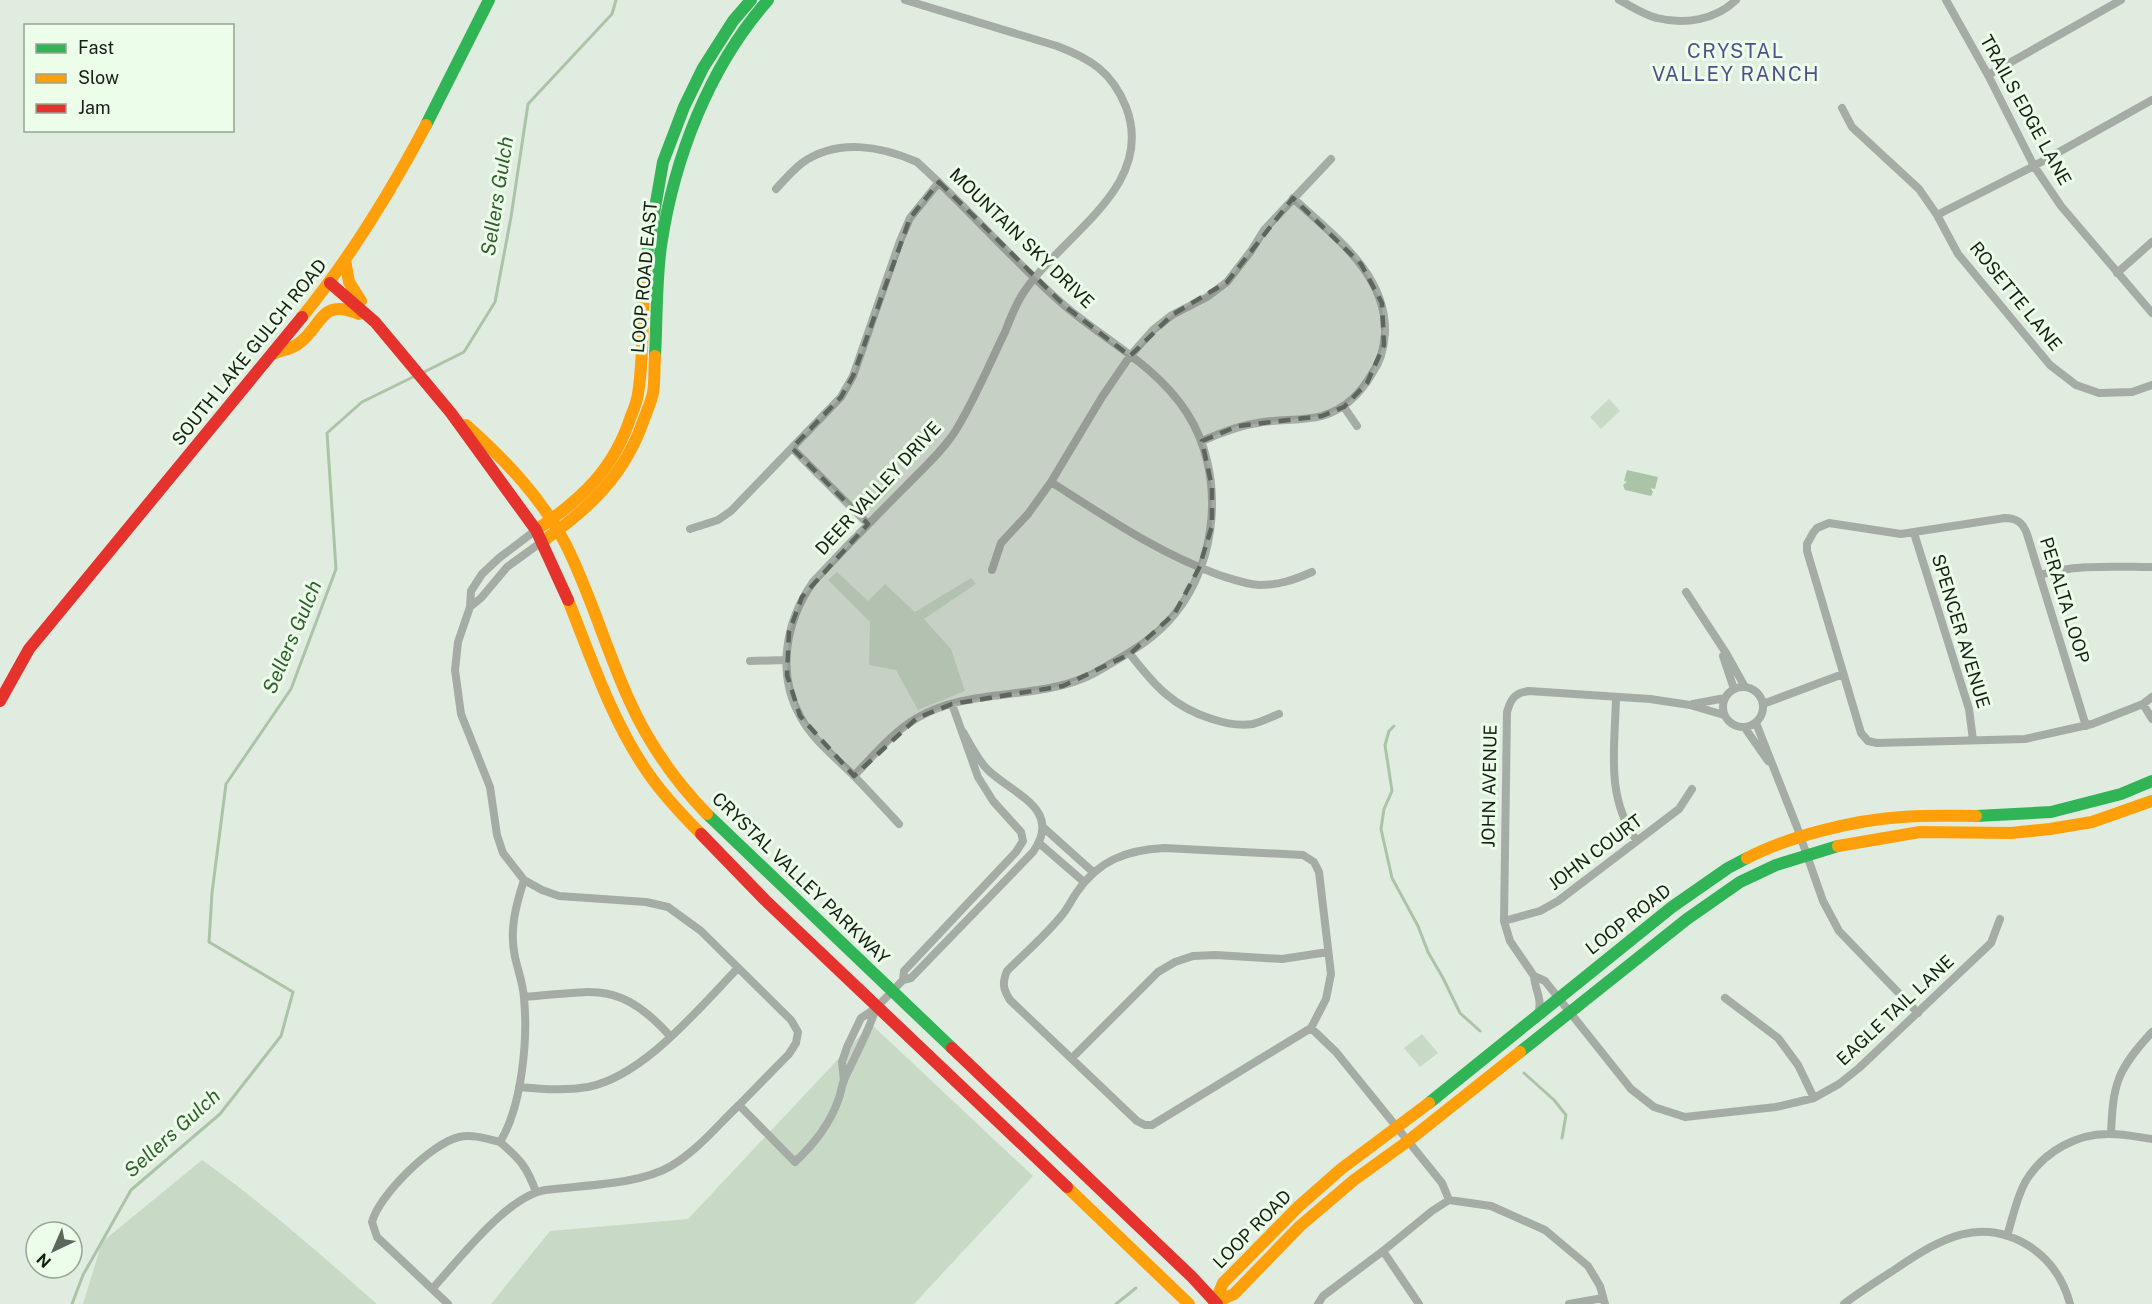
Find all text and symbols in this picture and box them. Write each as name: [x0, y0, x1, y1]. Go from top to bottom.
legend: [24, 24, 234, 132]
street label: TRAILS EDGE LANE: [1976, 31, 2076, 189]
text: Fast: [78, 37, 114, 58]
district label: CRYSTAL VALLEY RANCH: [1652, 39, 1820, 86]
text: Slow: [78, 67, 119, 88]
text: Jam: [78, 97, 111, 118]
water label: Sellers Gulch: [476, 135, 518, 257]
street label: MOUNTAIN SKY DRIVE: [945, 164, 1099, 312]
street label: LOOP ROAD EAST: [627, 200, 661, 354]
street label: ROSETTE LANE: [1966, 237, 2066, 355]
street label: SOUTH LAKE GULCH ROAD: [167, 255, 331, 449]
street label: DEER VALLEY DRIVE: [811, 417, 945, 559]
street label: PERALTA LOOP: [2036, 534, 2094, 666]
street label: SPENCER AVENUE: [1928, 551, 1994, 711]
water label: Sellers Gulch: [257, 577, 327, 697]
street label: JOHN AVENUE: [1477, 724, 1501, 848]
street label: CRYSTAL VALLEY PARKWAY: [708, 788, 894, 968]
street label: JOHN COURT: [1544, 810, 1647, 894]
street label: LOOP ROAD: [1581, 879, 1675, 959]
street label: EAGLE TAIL LANE: [1832, 950, 1958, 1070]
water label: Sellers Gulch: [119, 1084, 225, 1182]
street label: LOOP ROAD: [1208, 1185, 1296, 1273]
north arrow: [24, 1220, 84, 1280]
text: N: [33, 1249, 55, 1272]

